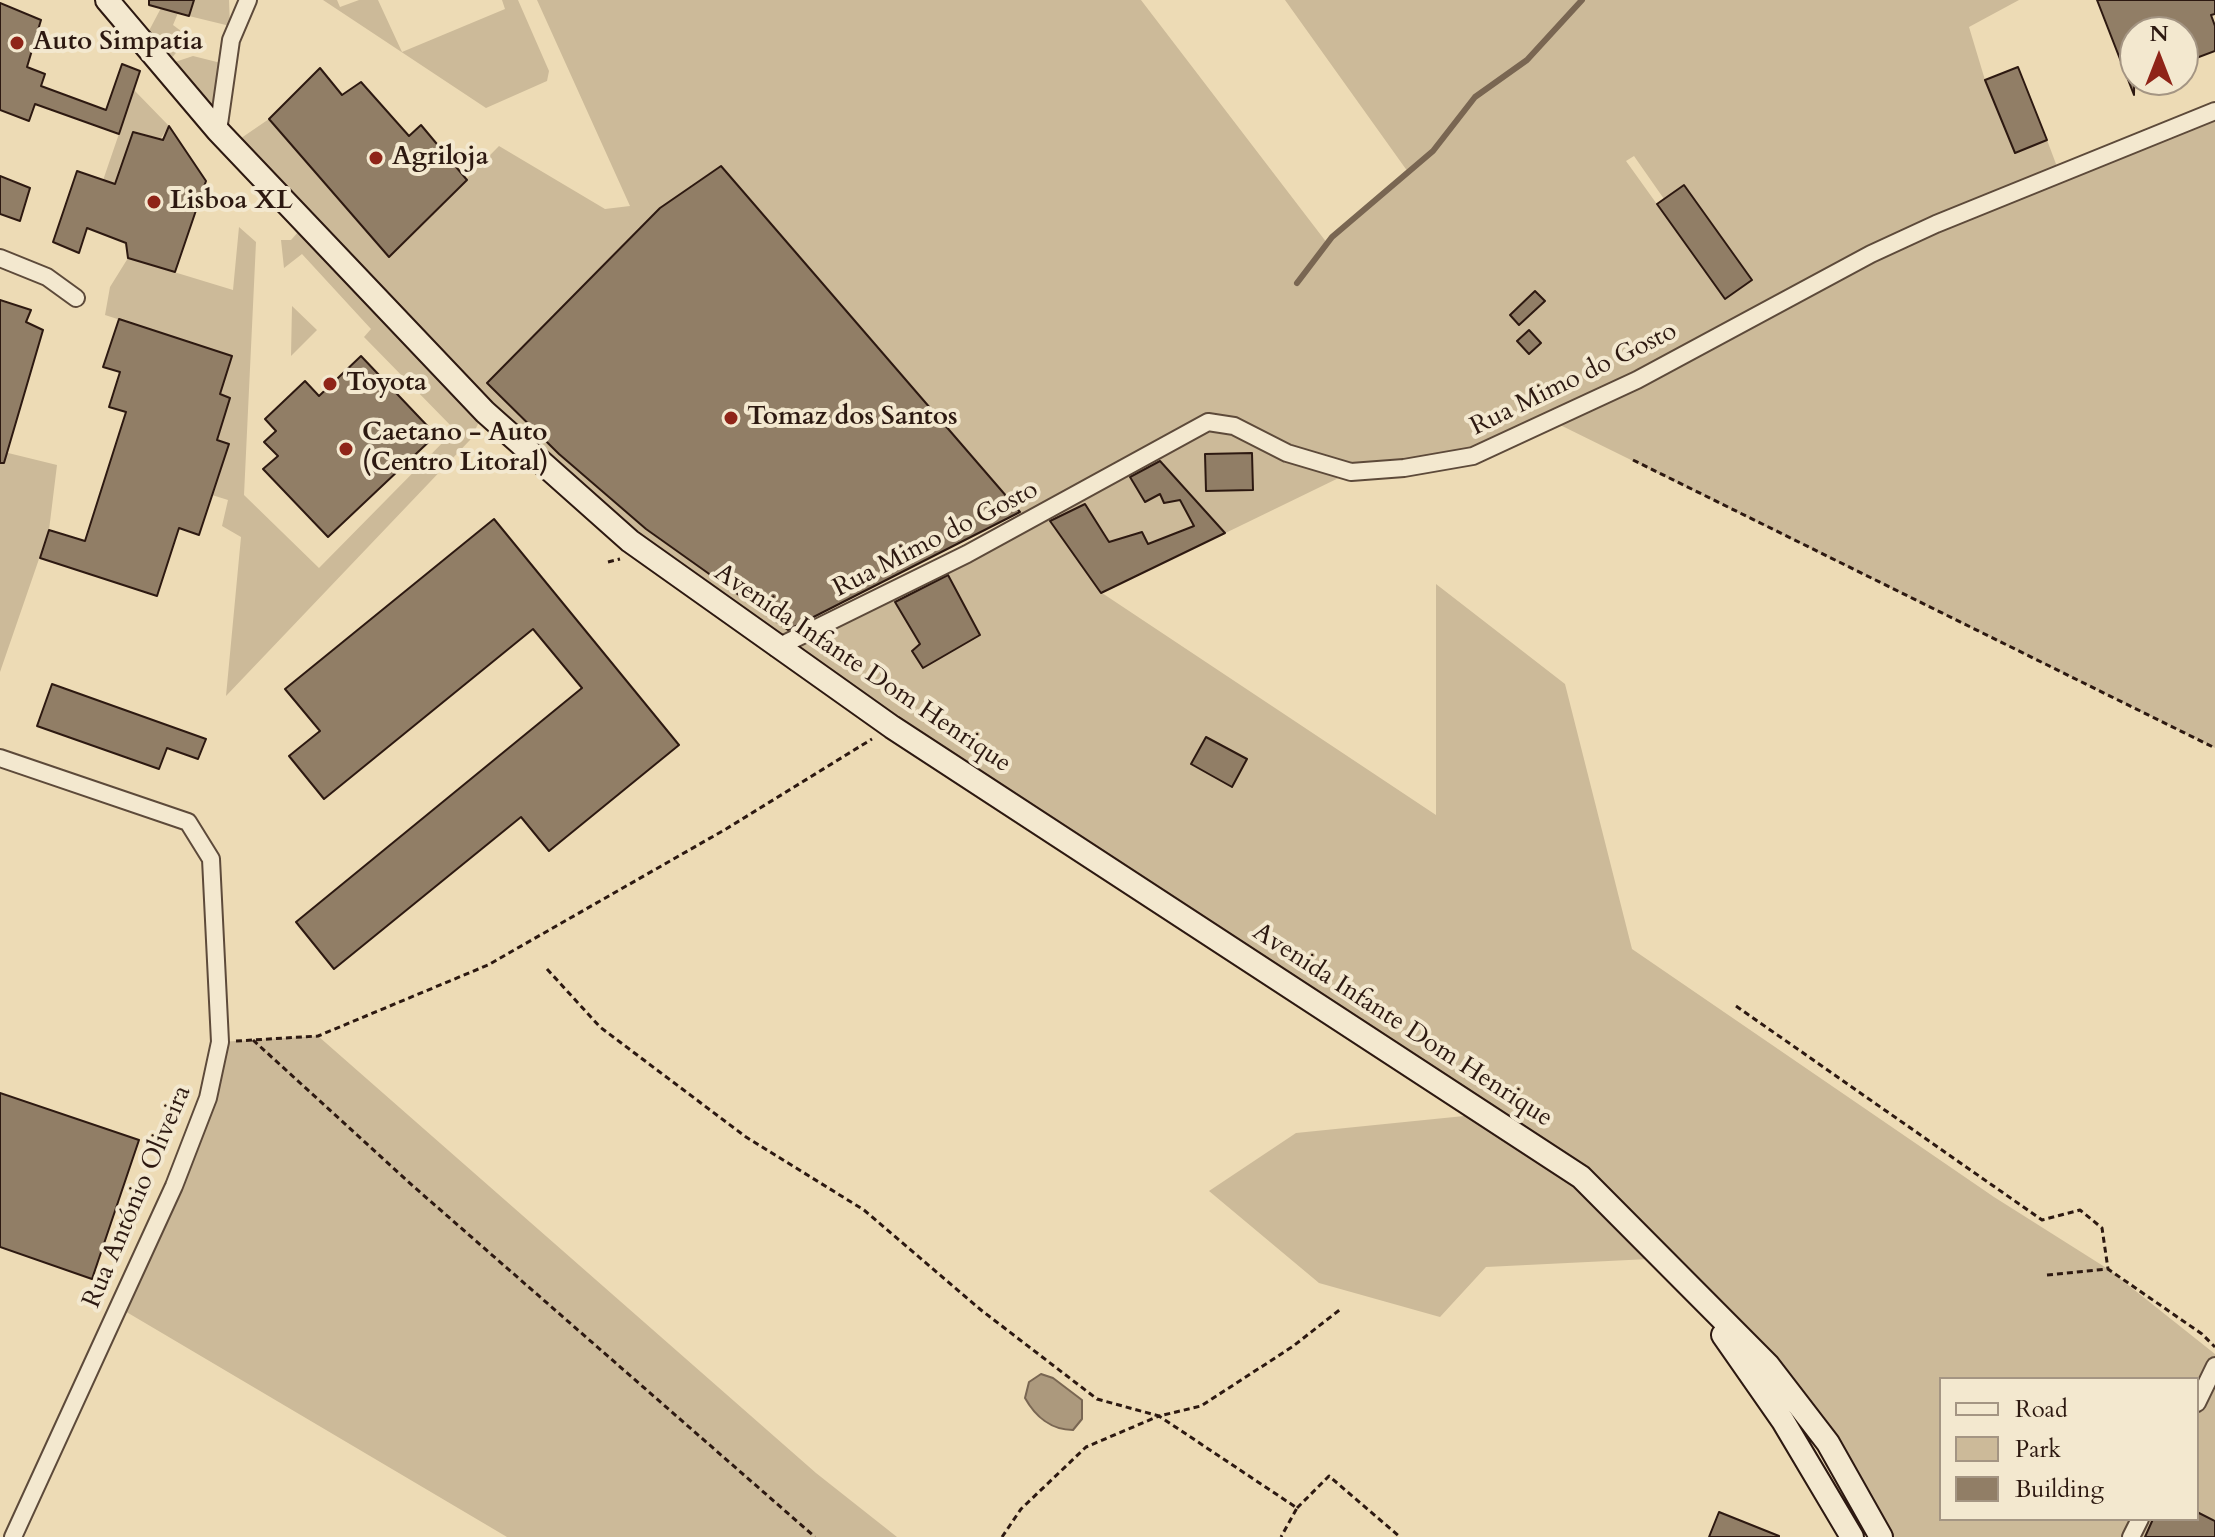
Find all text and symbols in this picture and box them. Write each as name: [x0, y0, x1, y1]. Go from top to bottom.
north arrow: [2119, 16, 2199, 96]
text: N: [2149, 19, 2169, 49]
place label: Auto Simpatia: [33, 27, 203, 59]
marker: Auto Simpatia: [8, 34, 26, 52]
place label: Agriloja: [392, 142, 489, 174]
marker: Agriloja: [367, 149, 385, 167]
place label: Lisboa XL: [170, 186, 293, 218]
marker: Lisboa XL: [145, 193, 163, 211]
street label: Rua Mimo do Gosto: [1466, 316, 1682, 444]
place label: Toyota: [346, 368, 427, 400]
marker: Toyota: [321, 375, 339, 393]
place label: Tomaz dos Santos: [747, 402, 958, 434]
marker: Tomaz dos Santos: [722, 409, 740, 427]
place label: Caetano - Auto (Centro Litoral): [362, 418, 548, 480]
marker: Caetano - Auto (Centro Litoral): [337, 440, 355, 458]
street label: Rua Mimo do Gosto: [828, 475, 1044, 605]
street label: Avenida Infante Dom Henrique: [708, 558, 1016, 780]
street label: Avenida Infante Dom Henrique: [1246, 917, 1558, 1135]
street label: Rua António Oliveira: [77, 1081, 199, 1313]
legend: [1939, 1377, 2199, 1521]
text: Road: [2015, 1393, 2068, 1426]
text: Park: [2015, 1433, 2061, 1466]
text: Building: [2015, 1473, 2104, 1506]

